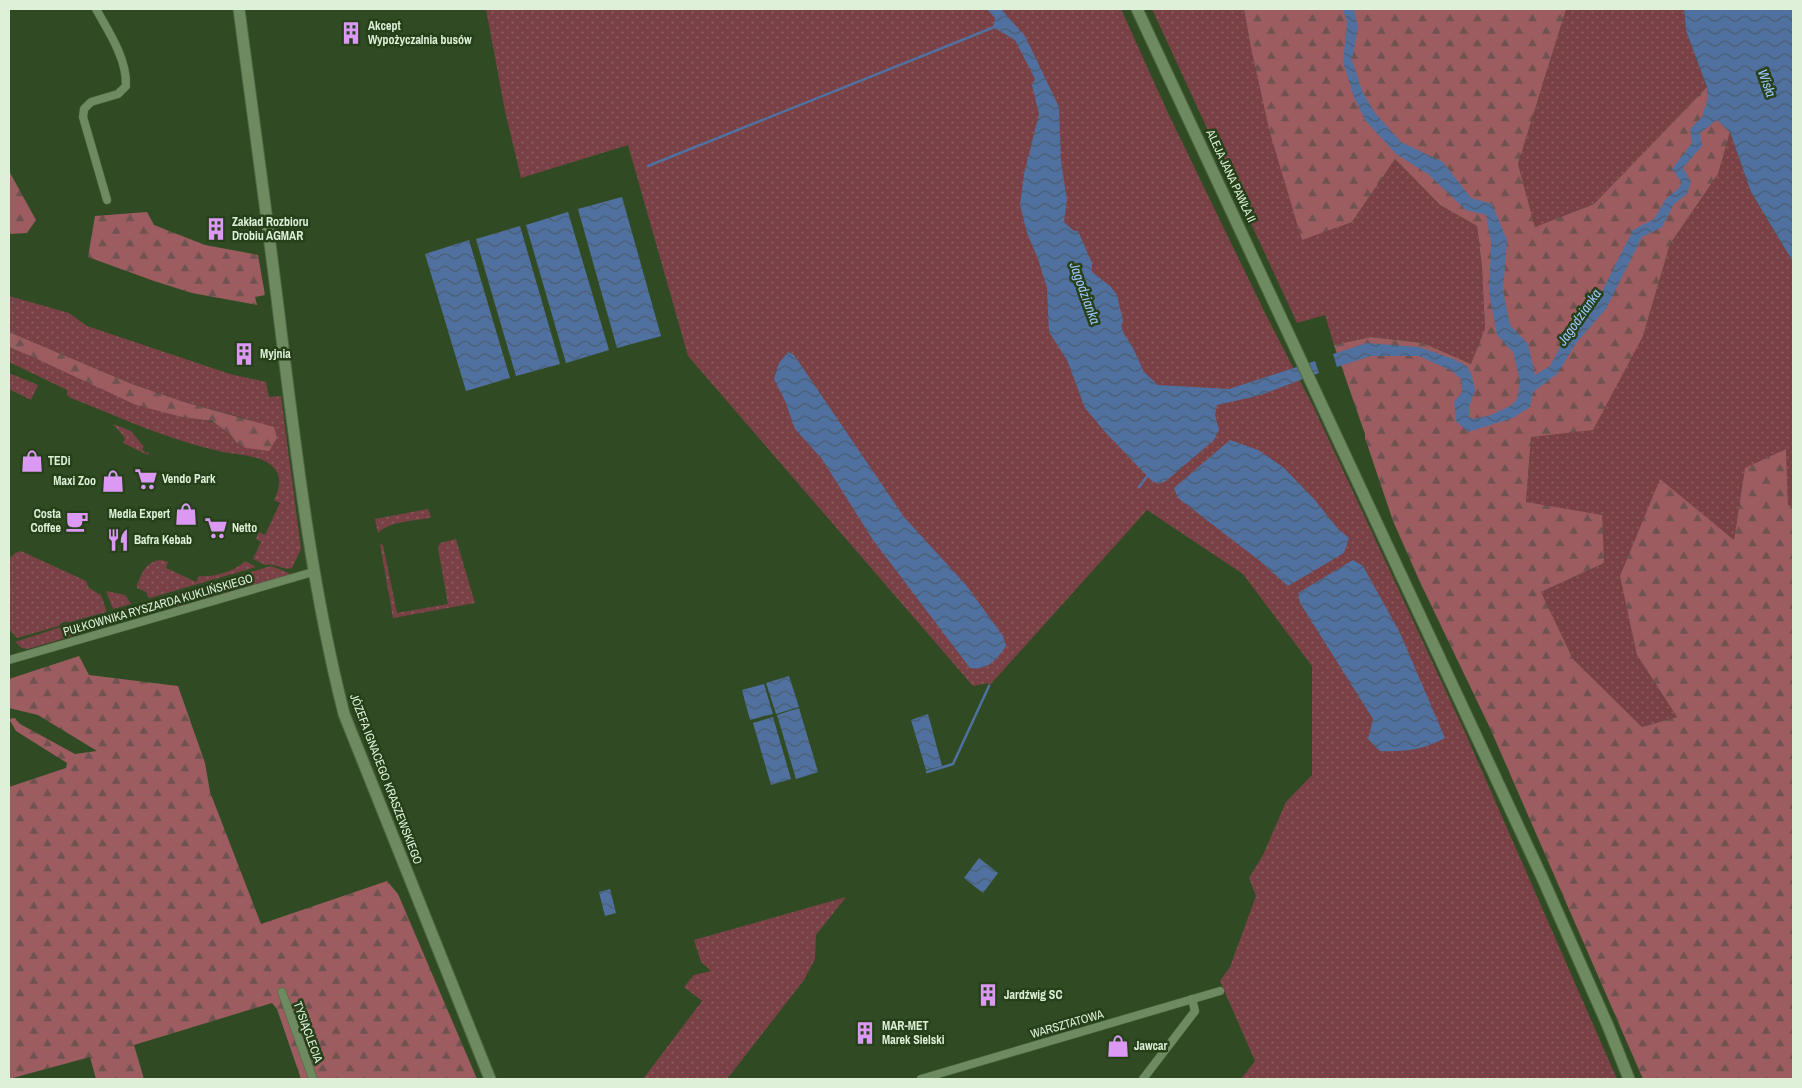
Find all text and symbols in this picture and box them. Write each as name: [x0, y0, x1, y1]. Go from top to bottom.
place label: Akcept Wypożyczalnia busów: [368, 18, 472, 48]
building icon: Akcept Wypożyczalnia busów: [338, 20, 364, 46]
water label: Wisła: [1754, 67, 1780, 99]
street label: ALEJA JANA PAWŁA II: [1202, 126, 1260, 225]
place label: Zakład Rozbioru Drobiu AGMAR: [232, 214, 309, 244]
building icon: Zakład Rozbioru Drobiu AGMAR: [203, 216, 229, 242]
water label: Jagodzianka: [1065, 258, 1105, 327]
water label: Jagodzianka: [1552, 285, 1605, 350]
building icon: Myjnia: [231, 341, 257, 367]
place label: Myjnia: [260, 346, 291, 362]
shop icon: TEDi: [19, 448, 45, 474]
place label: TEDi: [48, 453, 71, 469]
supermarket icon: Vendo Park: [133, 466, 159, 492]
shop icon: Maxi Zoo: [100, 468, 126, 494]
place label: Vendo Park: [162, 471, 216, 487]
place label: Maxi Zoo: [53, 473, 96, 489]
shop icon: Media Expert: [173, 501, 199, 527]
place label: Costa Coffee: [30, 506, 62, 536]
place label: Media Expert: [109, 506, 171, 522]
cafe icon: Costa Coffee: [64, 508, 90, 534]
supermarket icon: Netto: [203, 515, 229, 541]
place label: Netto: [232, 520, 257, 536]
restaurant icon: Bafra Kebab: [105, 527, 131, 553]
place label: Bafra Kebab: [134, 532, 192, 548]
street label: PUŁKOWNIKA RYSZARDA KUKLIŃSKIEGO: [61, 570, 255, 640]
street label: JÓZEFA IGNACEGO KRASZEWSKIEGO: [346, 691, 426, 867]
building icon: Jardźwig SC: [975, 982, 1001, 1008]
place label: Jardźwig SC: [1004, 987, 1063, 1003]
street label: TYSIĄCLECIA: [290, 999, 327, 1065]
street label: WARSZTATOWA: [1029, 1006, 1106, 1042]
place label: MAR-MET Marek Sielski: [882, 1018, 945, 1048]
building icon: MAR-MET Marek Sielski: [852, 1020, 878, 1046]
shop icon: Jawcar: [1105, 1033, 1131, 1059]
place label: Jawcar: [1134, 1038, 1168, 1054]

